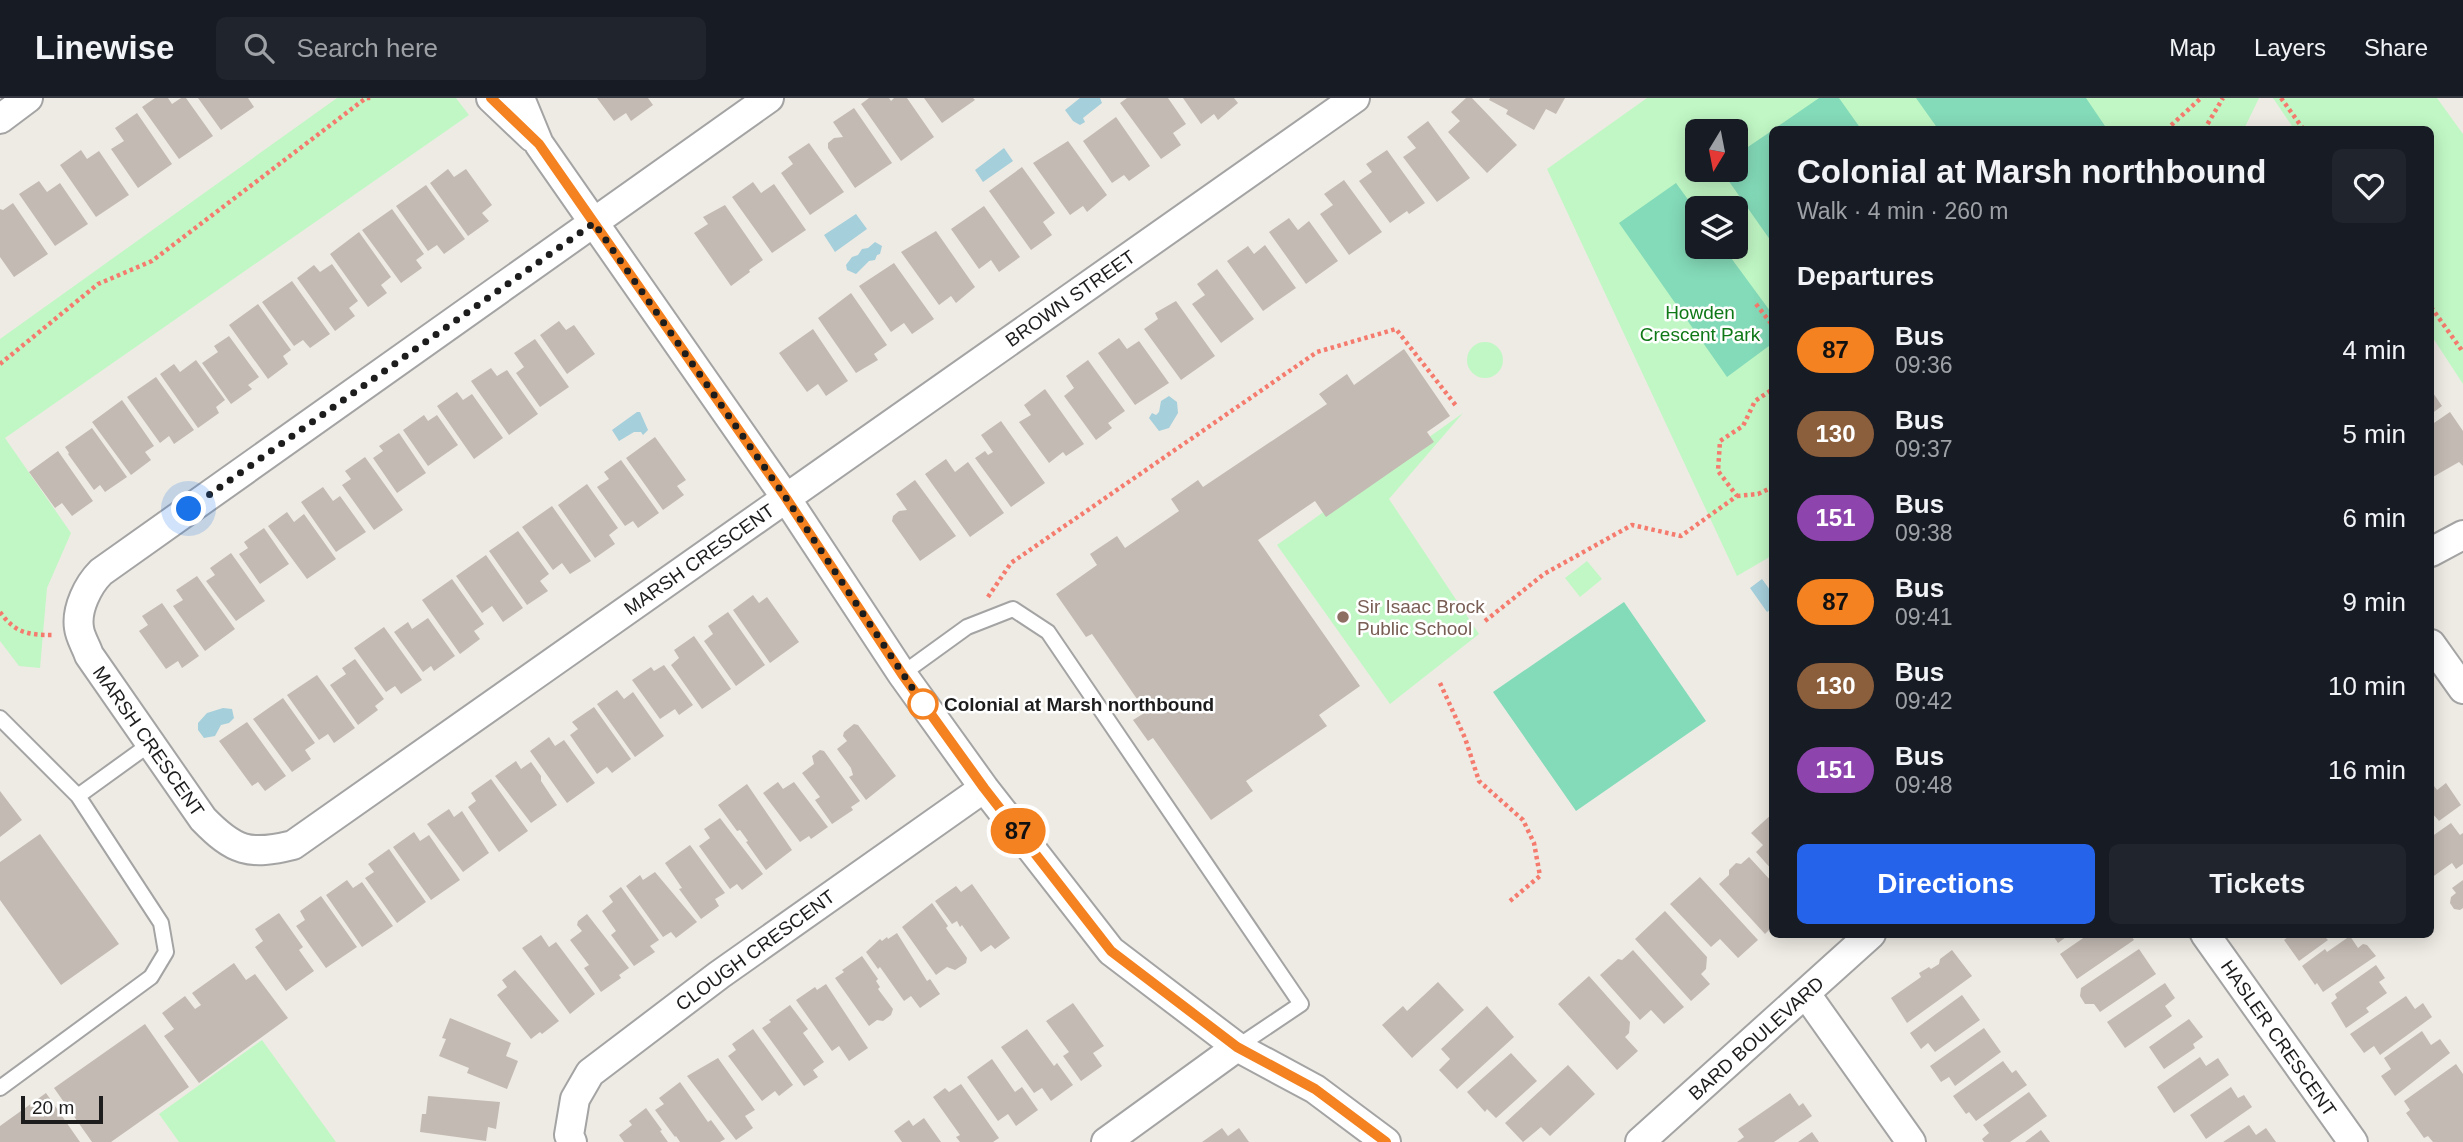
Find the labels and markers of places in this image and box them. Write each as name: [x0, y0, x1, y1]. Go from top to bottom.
place label: Sir Isaac Brock Public School: [1357, 596, 1485, 639]
marker: Sir Isaac Brock Public School: [1335, 609, 1351, 625]
marker: Colonial at Marsh northbound: [908, 689, 938, 719]
place label: Colonial at Marsh northbound: [944, 694, 1214, 715]

